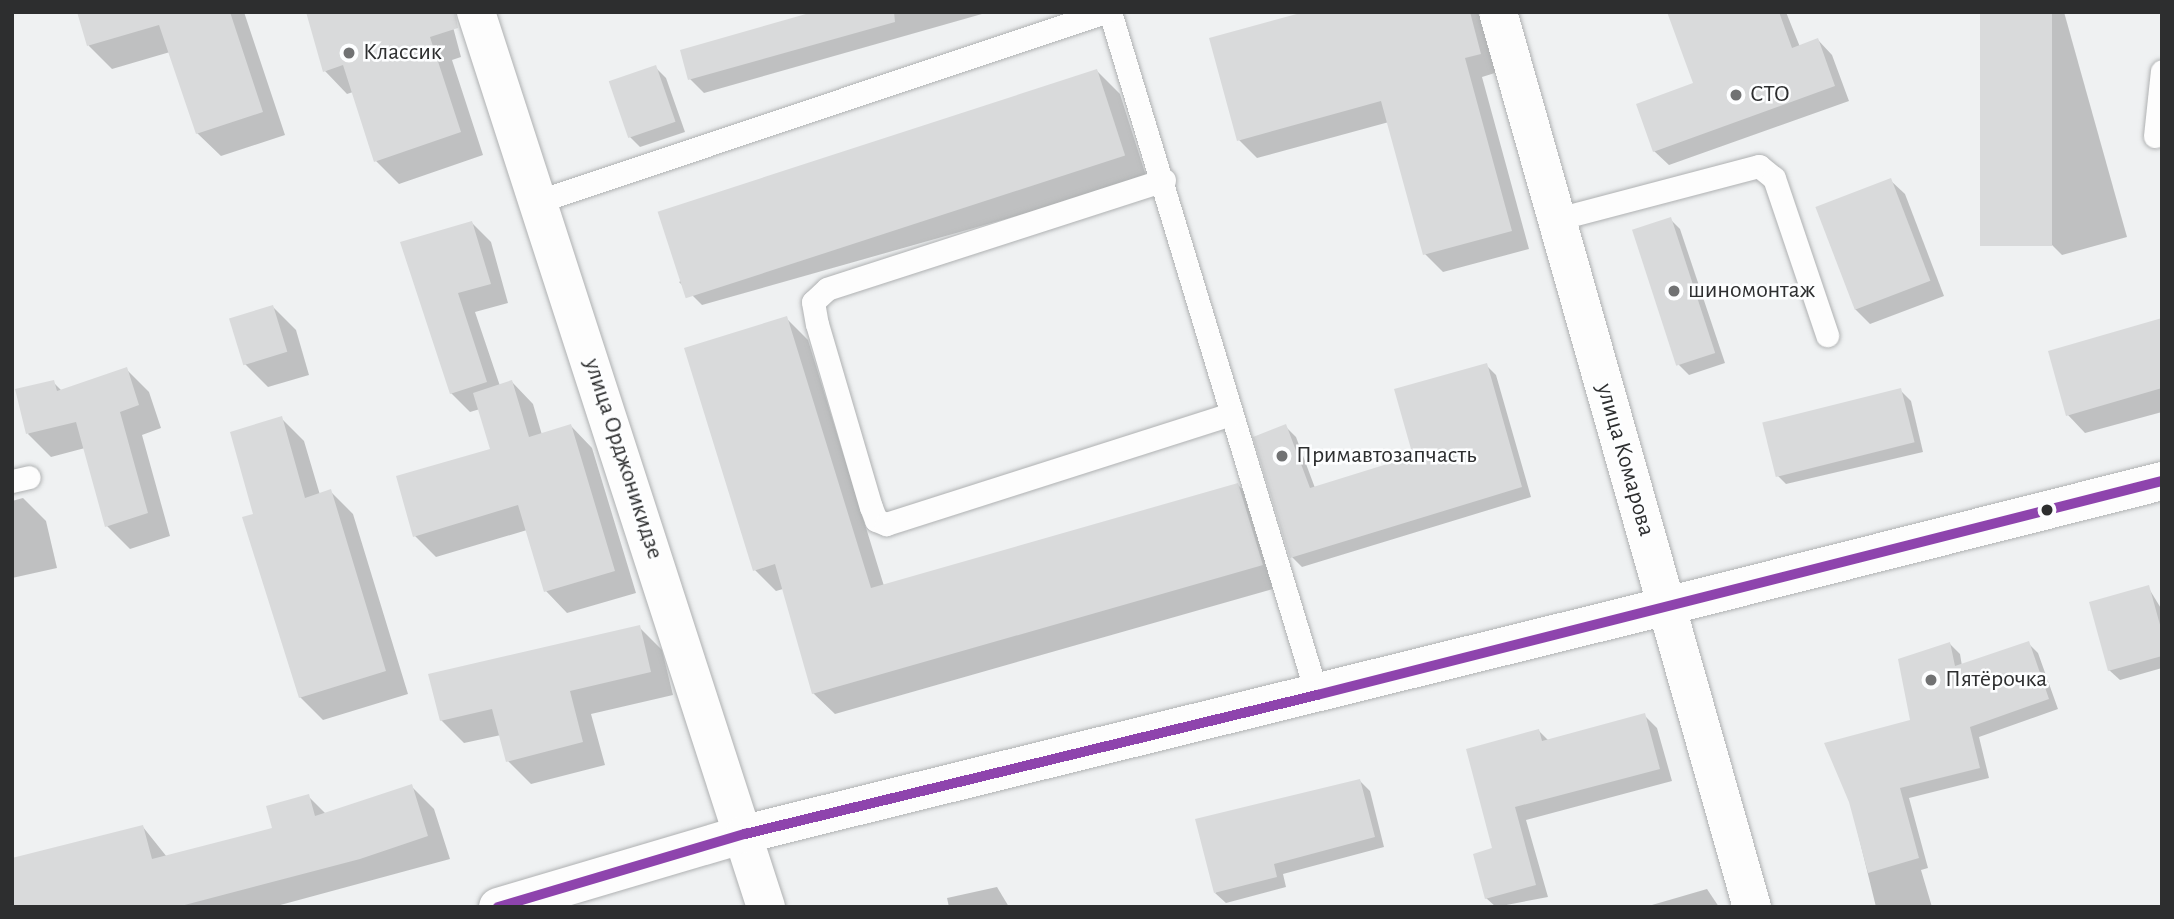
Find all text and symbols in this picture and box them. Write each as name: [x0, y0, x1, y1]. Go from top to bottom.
place label: Классик: [363, 39, 442, 67]
marker: Классик: [341, 45, 357, 61]
place label: СТО: [1750, 81, 1790, 109]
marker: СТО: [1728, 87, 1744, 103]
place label: шиномонтаж: [1688, 277, 1815, 305]
marker: шиномонтаж: [1666, 283, 1682, 299]
street label: улица Орджоникидзе: [577, 355, 669, 563]
street label: улица Комарова: [1589, 380, 1661, 540]
place label: Примавтозапчасть: [1296, 442, 1476, 470]
marker: Примавтозапчасть: [1274, 448, 1290, 464]
unlabelled marker: [2040, 503, 2054, 517]
place label: Пятёрочка: [1945, 666, 2047, 694]
marker: Пятёрочка: [1923, 672, 1939, 688]

